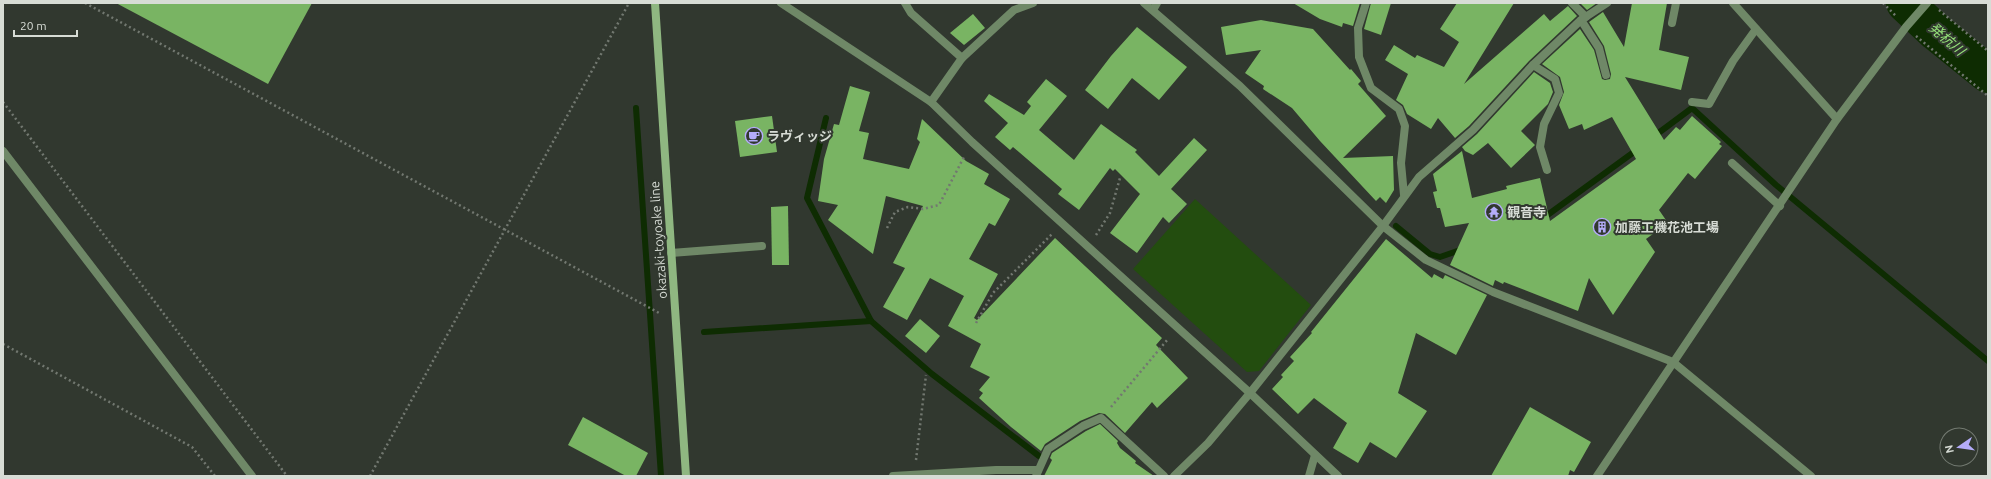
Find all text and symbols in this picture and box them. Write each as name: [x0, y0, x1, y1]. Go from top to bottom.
scale bar: [14, 12, 77, 38]
text: 20 m: [20, 19, 47, 32]
water label: 発杭川: [1926, 19, 1970, 60]
cafe icon: ラヴィッジ: [744, 126, 764, 146]
place label: ラヴィッジ: [767, 129, 832, 143]
street label: okazaki-toyoake line: [647, 181, 669, 299]
temple icon: 観音寺: [1484, 202, 1504, 222]
place label: 観音寺: [1507, 205, 1546, 219]
building icon: 加藤工機花池工場: [1592, 217, 1612, 237]
place label: 加藤工機花池工場: [1615, 220, 1719, 234]
north arrow: [1939, 427, 1979, 467]
text: N: [1942, 444, 1956, 455]

